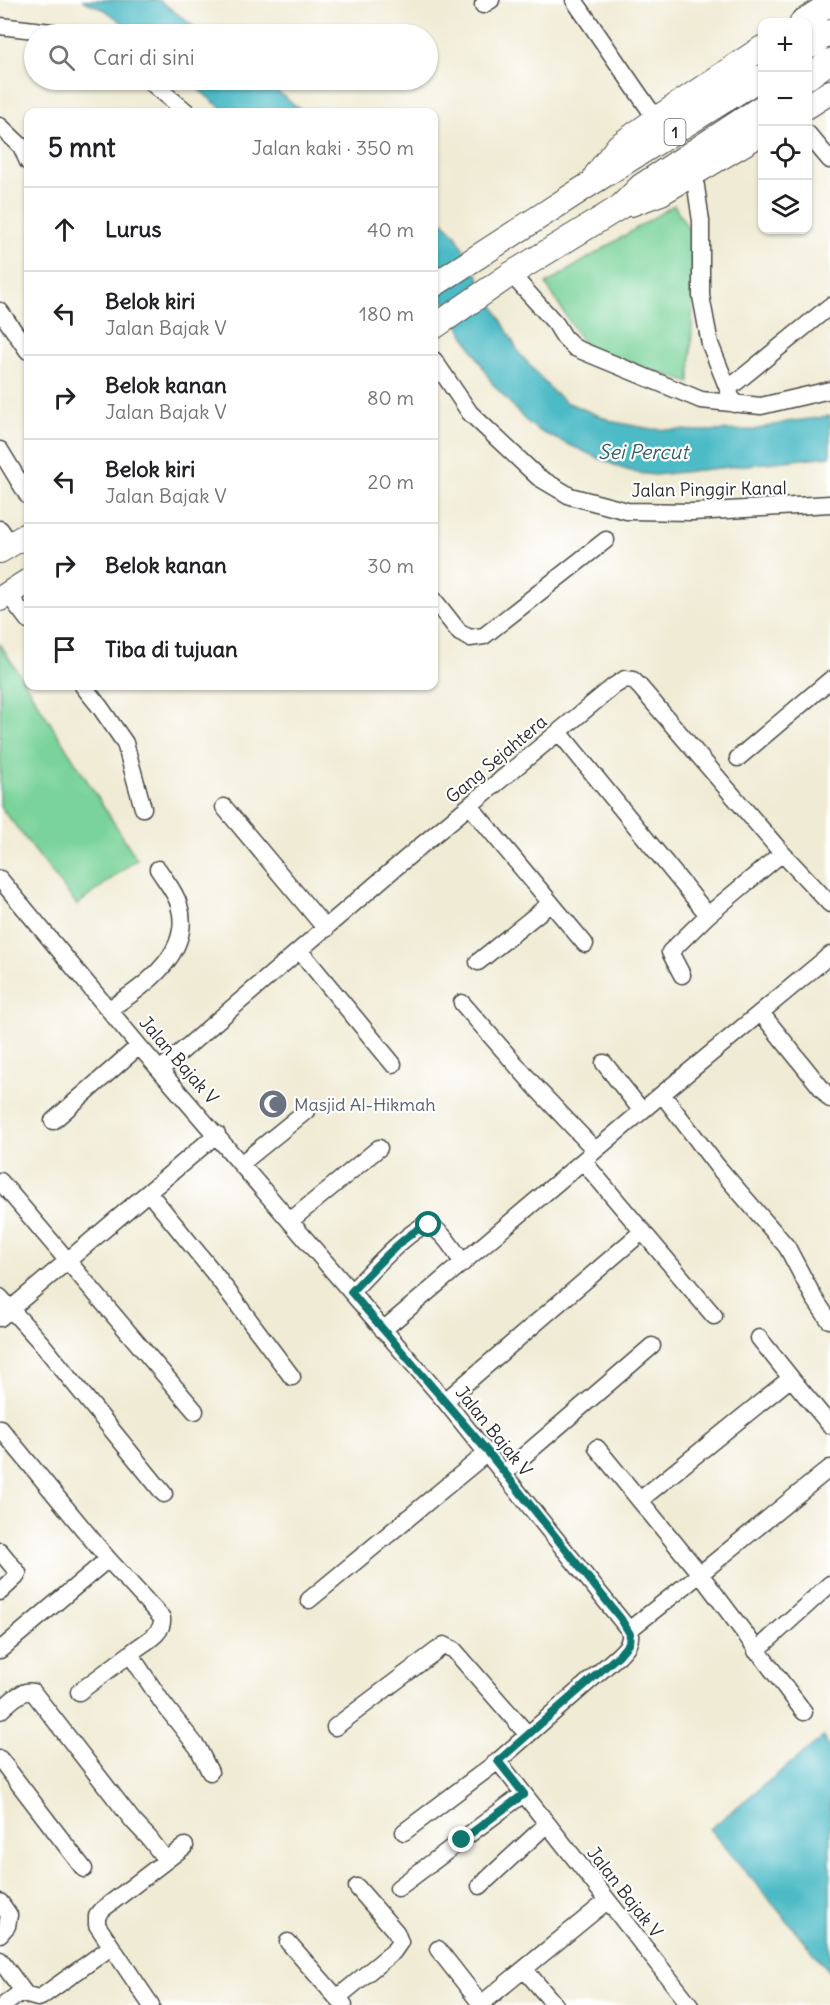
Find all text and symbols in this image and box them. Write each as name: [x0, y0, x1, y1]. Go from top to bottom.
map controls: [758, 18, 812, 234]
button: +: [758, 18, 812, 72]
search box: [24, 24, 438, 90]
icon: search: [45, 41, 78, 74]
text: Cari di sini: [93, 43, 195, 71]
button: −: [758, 72, 812, 126]
road number: 1: [664, 119, 686, 145]
button: locate: [758, 126, 812, 180]
text: 5 mnt: [48, 131, 116, 164]
text: Jalan kaki · 350 m: [252, 135, 414, 160]
button: layers: [758, 180, 812, 234]
icon: ahead: [48, 213, 81, 246]
text: Lurus: [105, 215, 161, 243]
text: 40 m: [367, 217, 414, 242]
text: Belok kiri: [105, 287, 195, 315]
icon: left: [48, 297, 81, 330]
text: 180 m: [359, 301, 414, 326]
text: Jalan Bajak V: [105, 315, 227, 340]
text: Belok kanan: [105, 371, 227, 399]
icon: right: [48, 381, 81, 414]
text: 80 m: [367, 385, 414, 410]
text: Jalan Bajak V: [105, 399, 227, 424]
water label: Sei Percut: [598, 439, 690, 464]
text: Belok kiri: [105, 455, 195, 483]
icon: left: [48, 465, 81, 498]
text: 20 m: [368, 469, 414, 494]
street label: Jalan Pinggir Kanal: [631, 476, 787, 502]
text: Jalan Bajak V: [105, 483, 227, 508]
icon: right: [48, 549, 81, 582]
text: Belok kanan: [105, 551, 227, 579]
text: 30 m: [367, 553, 414, 578]
icon: arrive: [48, 633, 81, 666]
text: Tiba di tujuan: [105, 635, 238, 663]
street label: Gang Sejahtera: [441, 710, 551, 808]
street label: Jalan Bajak V: [134, 1011, 224, 1109]
mosque icon: Masjid Al-Hikmah: [257, 1088, 289, 1120]
place label: Masjid Al-Hikmah: [294, 1093, 436, 1116]
route start: [415, 1211, 441, 1237]
street label: Jalan Bajak V: [451, 1381, 537, 1481]
route end: [448, 1826, 474, 1852]
street label: Jalan Bajak V: [582, 1842, 668, 1942]

